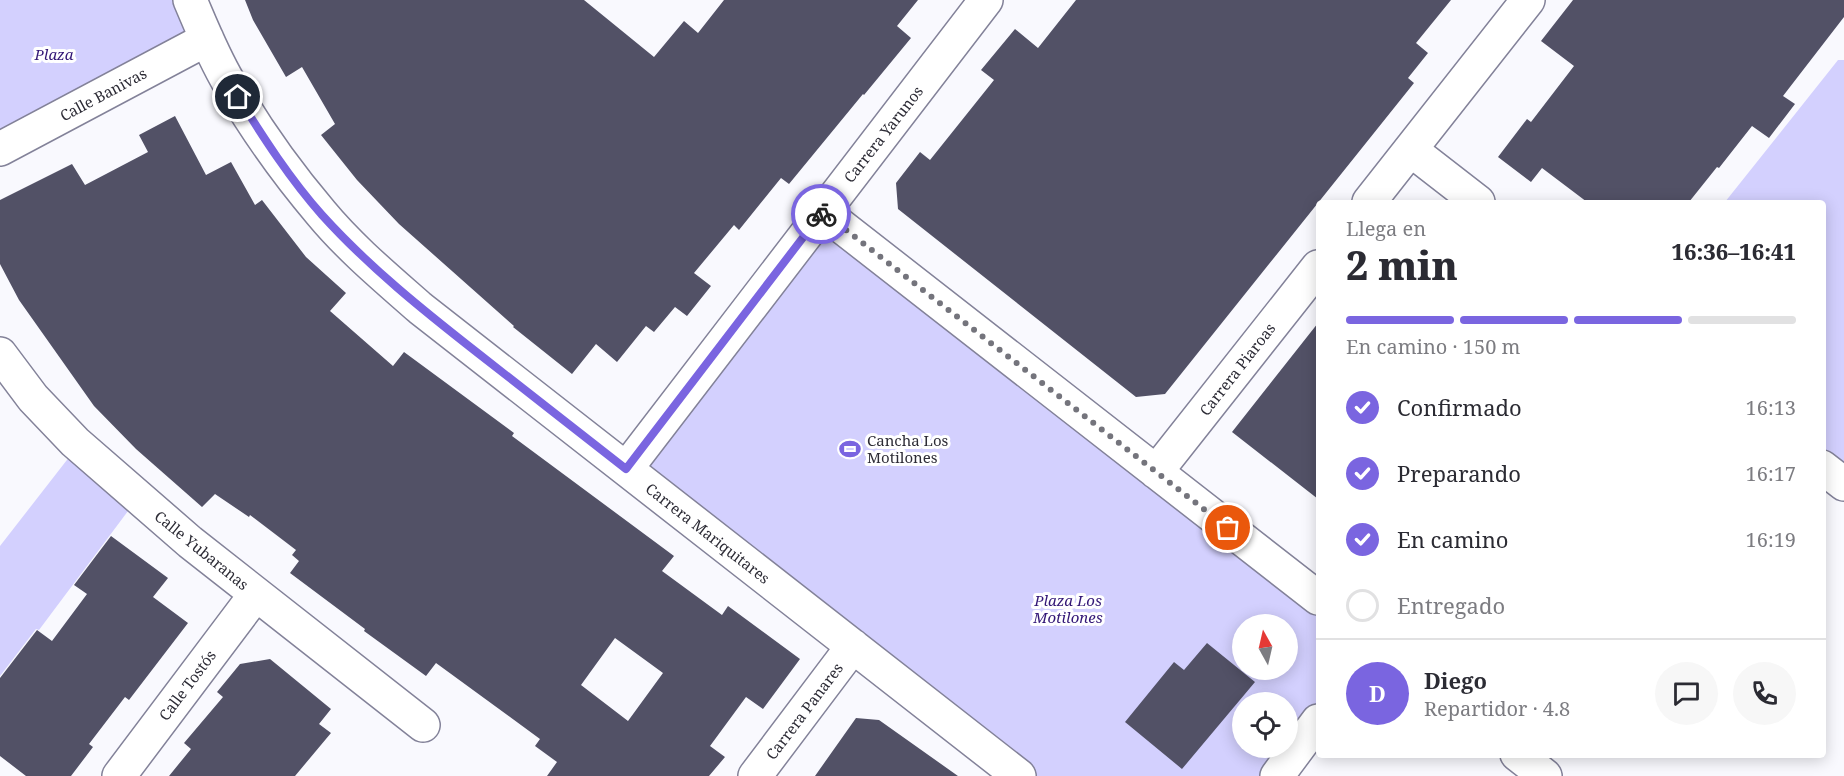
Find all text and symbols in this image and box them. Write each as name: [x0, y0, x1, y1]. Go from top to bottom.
park label: Plaza: [34, 44, 74, 64]
street label: Calle Banivas: [56, 63, 150, 125]
pin: [212, 71, 263, 122]
icon: home: [221, 80, 254, 113]
street label: Carrera Yarunos: [839, 81, 927, 186]
courier: [791, 184, 851, 244]
icon: bike: [805, 198, 838, 231]
text: Llega en: [1346, 215, 1426, 242]
text: 16:36–16:41: [1672, 236, 1796, 266]
text: 2 min: [1346, 238, 1458, 291]
street label: Carrera Piaroas: [1195, 318, 1280, 419]
text: En camino · 150 m: [1346, 333, 1520, 360]
icon: check: [1346, 391, 1379, 424]
text: Confirmado: [1397, 392, 1522, 422]
text: 16:13: [1746, 394, 1796, 421]
place label: Cancha Los Motilones: [867, 430, 949, 467]
sports icon: Cancha Los Motilones: [838, 437, 862, 461]
icon: check: [1346, 457, 1379, 490]
text: Preparando: [1397, 458, 1521, 488]
text: 16:17: [1746, 460, 1796, 487]
street label: Carrera Mariquitares: [642, 478, 774, 588]
pin: [1202, 502, 1253, 553]
street label: Calle Yubaranas: [151, 506, 253, 594]
icon: bag: [1211, 511, 1244, 544]
icon: check: [1346, 523, 1379, 556]
text: En camino: [1397, 524, 1509, 554]
text: 16:19: [1746, 526, 1796, 553]
park label: Plaza Los Motilones: [1032, 590, 1103, 627]
text: Entregado: [1397, 590, 1505, 620]
north arrow: [1232, 614, 1298, 680]
map controls: [1232, 614, 1298, 758]
street label: Calle Tostós: [154, 645, 220, 724]
street label: Carrera Panares: [761, 658, 847, 764]
button: chat: [1655, 662, 1718, 725]
button: phone: [1733, 662, 1796, 725]
text: Diego: [1424, 665, 1487, 695]
text: D: [1369, 678, 1386, 708]
button: locate: [1232, 692, 1298, 758]
text: Repartidor · 4.8: [1424, 695, 1570, 722]

